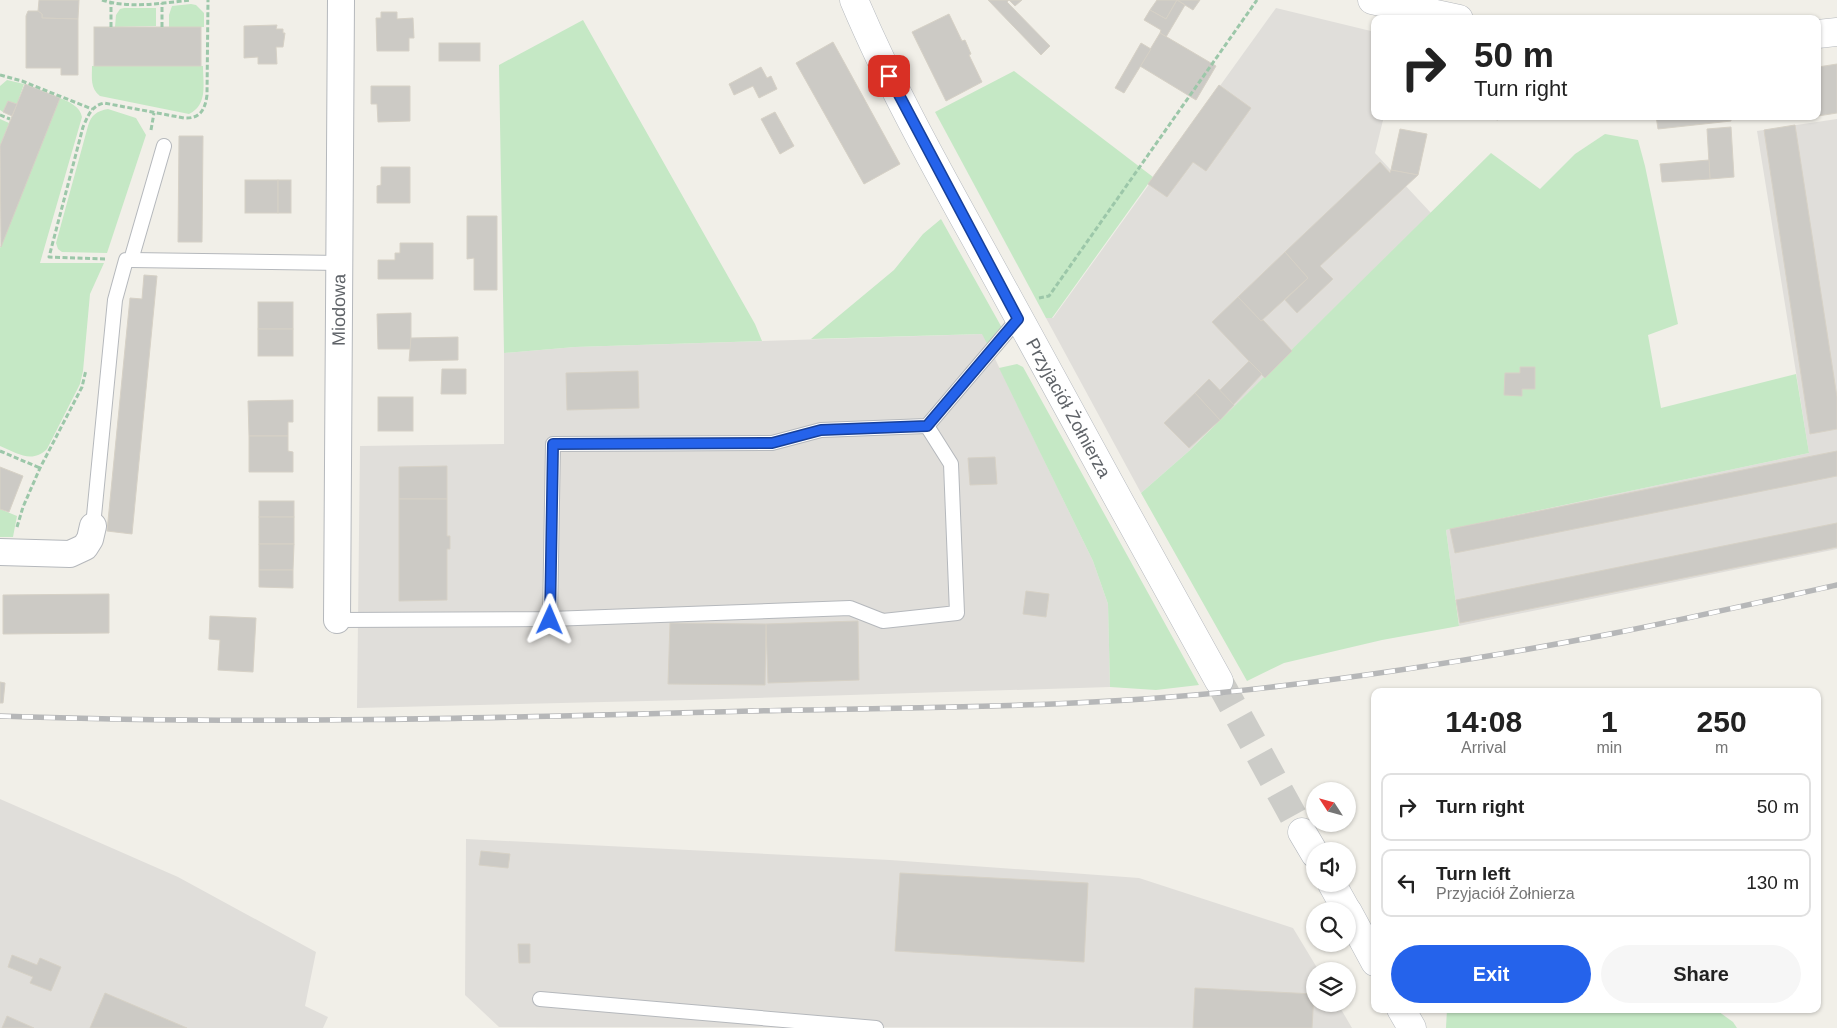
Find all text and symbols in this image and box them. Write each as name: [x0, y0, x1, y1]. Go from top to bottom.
icon: right: [1391, 35, 1456, 100]
text: 50 m: [1474, 35, 1554, 74]
pin: [868, 55, 910, 97]
icon: arrive: [875, 62, 903, 90]
text: Turn right: [1474, 76, 1567, 101]
street label: Miodowa: [329, 273, 349, 346]
street label: Przyjaciół Żołnierza: [1022, 335, 1115, 482]
position arrow: [523, 593, 575, 645]
text: 14:08: [1445, 705, 1522, 738]
text: 1: [1601, 705, 1618, 738]
text: 250: [1697, 705, 1747, 738]
text: Arrival: [1461, 739, 1506, 756]
text: min: [1596, 739, 1622, 756]
text: m: [1715, 739, 1728, 756]
north arrow: [1306, 782, 1356, 832]
map controls: [1306, 782, 1356, 1012]
icon: right: [1393, 793, 1421, 821]
text: Turn right: [1436, 796, 1524, 817]
text: 50 m: [1757, 796, 1799, 817]
button: sound: [1306, 842, 1356, 892]
text: Turn left: [1436, 863, 1511, 884]
icon: left: [1393, 869, 1421, 897]
text: 130 m: [1746, 872, 1799, 893]
text: Przyjaciół Żołnierza: [1436, 885, 1575, 902]
button: search: [1306, 902, 1356, 952]
button: Exit: [1391, 945, 1591, 1003]
button: Share: [1601, 945, 1801, 1003]
button: layers: [1306, 962, 1356, 1012]

